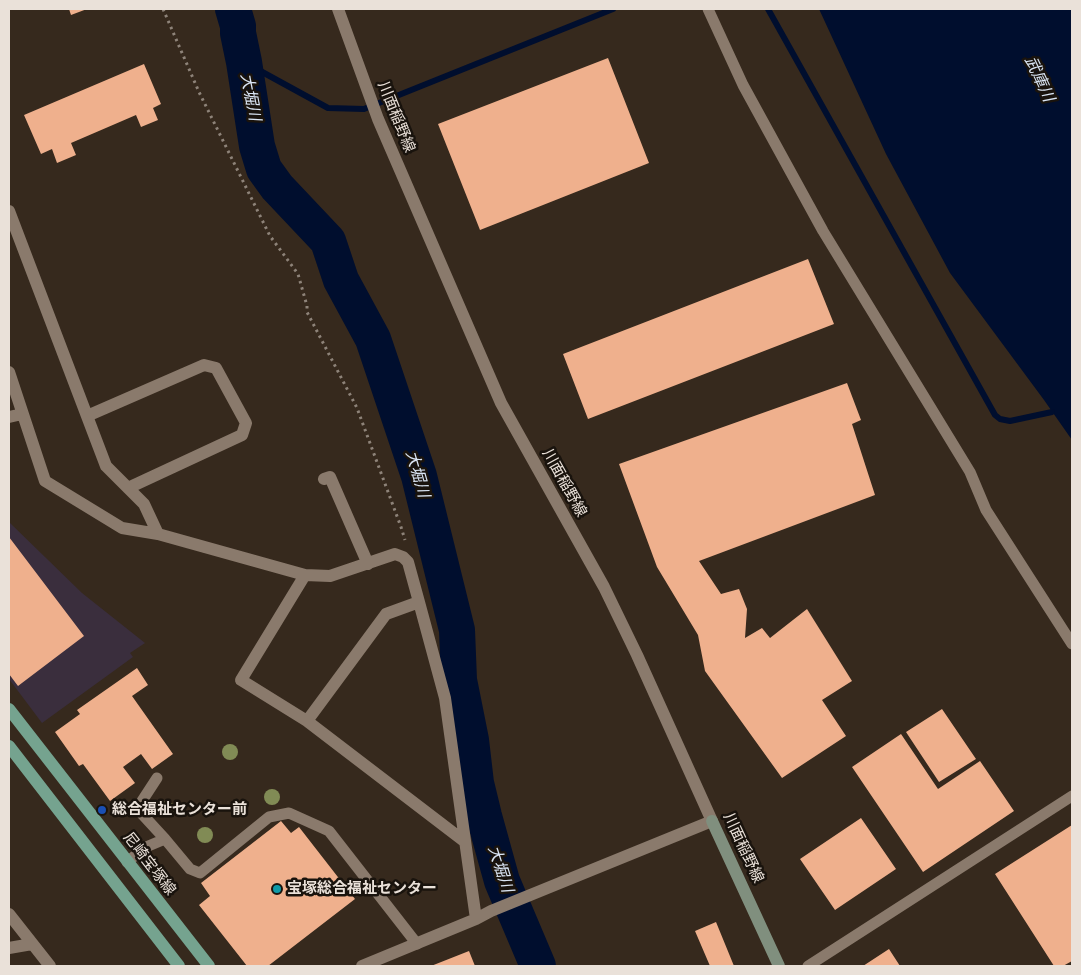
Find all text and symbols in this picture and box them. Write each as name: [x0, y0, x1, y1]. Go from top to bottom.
water label: 武庫川: [1020, 53, 1058, 105]
water label: 大堀川: [236, 72, 264, 122]
street label: 川面稲野線: [374, 79, 418, 155]
street label: 川面稲野線: [538, 446, 590, 520]
water label: 大堀川: [401, 448, 433, 500]
place label: 総合福祉センター前: [112, 801, 247, 819]
marker: 総合福祉センター前: [96, 804, 108, 816]
street label: 川面稲野線: [719, 810, 767, 886]
street label: 尼崎宝塚線: [119, 829, 179, 899]
water label: 大堀川: [483, 843, 517, 895]
place label: 宝塚総合福祉センター: [287, 880, 437, 898]
marker: 宝塚総合福祉センター: [271, 883, 283, 895]

